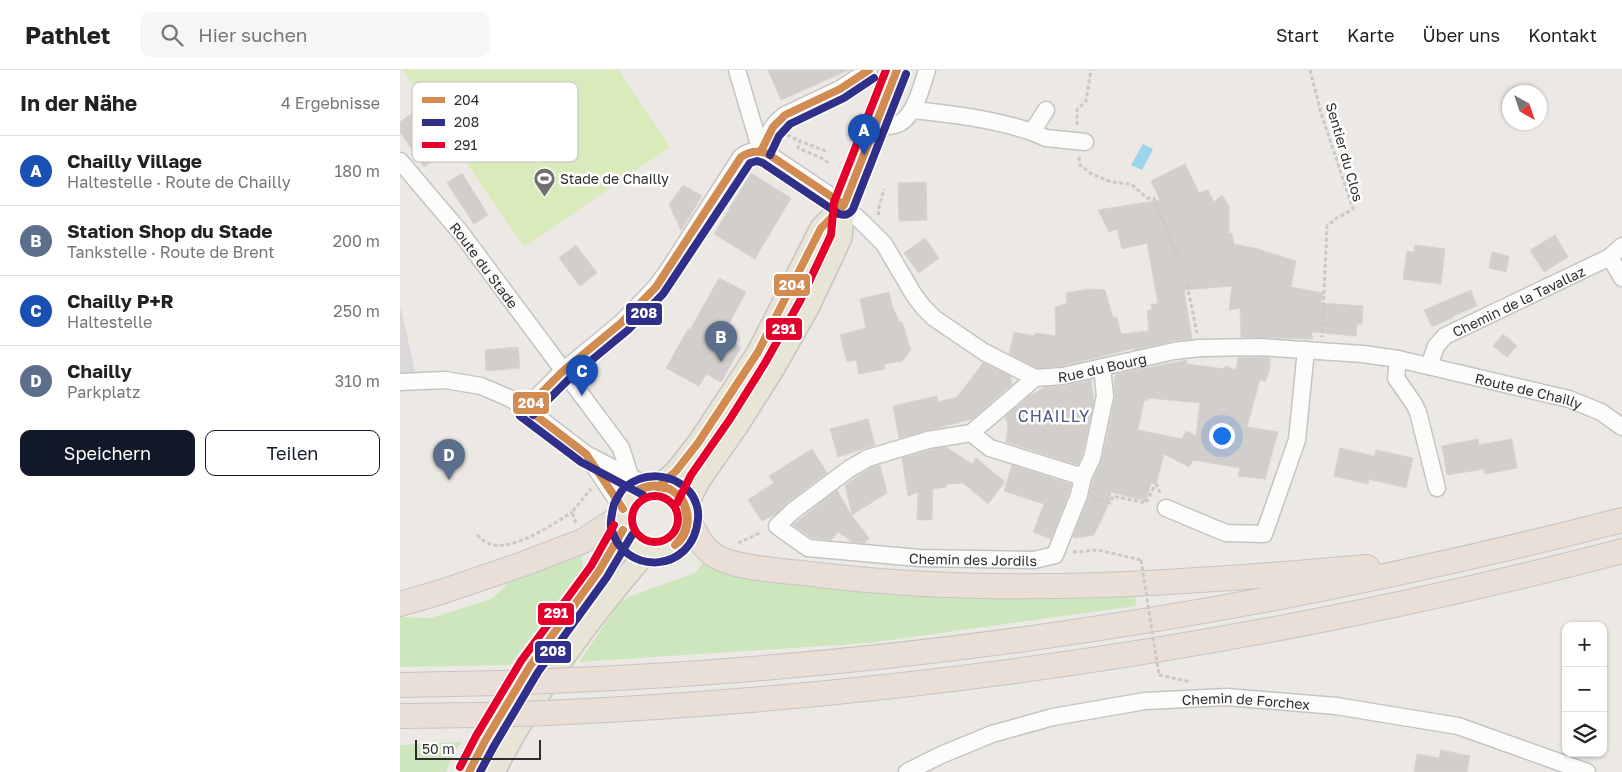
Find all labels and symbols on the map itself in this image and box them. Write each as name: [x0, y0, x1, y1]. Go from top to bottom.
legend: [412, 82, 578, 162]
north arrow: [1502, 85, 1547, 130]
text: 204: [454, 91, 479, 108]
street label: Sentier du Clos: [1323, 101, 1367, 203]
text: 208: [454, 113, 479, 130]
pin: A: [848, 114, 880, 155]
text: 291: [454, 136, 478, 153]
sports icon: Stade de Chailly: [532, 166, 556, 197]
place label: Stade de Chailly: [560, 170, 669, 187]
street label: Route du Stade: [447, 218, 522, 311]
street label: Chemin de la Tavallaz: [1449, 262, 1588, 340]
line badge: 204: [773, 273, 811, 297]
text: 204: [779, 276, 805, 293]
line badge: 208: [625, 302, 663, 326]
text: 208: [631, 304, 657, 321]
line badge: 291: [765, 317, 803, 341]
text: 291: [772, 320, 796, 337]
pin: B: [705, 321, 737, 362]
street label: Rue du Bourg: [1057, 349, 1148, 385]
pin: C: [566, 355, 598, 396]
street label: Route de Chailly: [1473, 369, 1585, 412]
line badge: 204: [512, 391, 550, 415]
text: 204: [518, 394, 544, 411]
district label: CHAILLY: [1018, 406, 1090, 426]
your location: [1209, 423, 1235, 449]
pin: D: [433, 439, 465, 480]
street label: Chemin des Jordils: [908, 549, 1037, 569]
line badge: 291: [537, 602, 575, 626]
text: 291: [544, 604, 568, 621]
line badge: 208: [534, 640, 572, 664]
text: 208: [540, 642, 566, 659]
street label: Chemin de Forchex: [1181, 688, 1311, 712]
scale bar: [415, 737, 541, 760]

